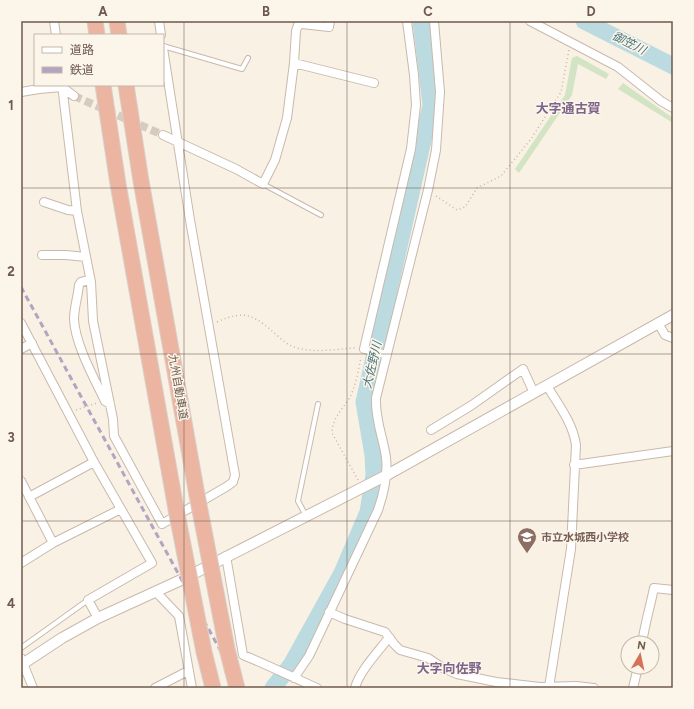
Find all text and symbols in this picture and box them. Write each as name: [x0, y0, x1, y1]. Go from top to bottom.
text: A: [98, 4, 108, 19]
text: B: [262, 4, 270, 19]
text: C: [423, 4, 433, 19]
text: D: [586, 4, 596, 19]
water label: 御笠川: [610, 29, 650, 58]
legend: [34, 34, 164, 86]
text: 道路: [70, 43, 94, 57]
text: 鉄道: [70, 63, 94, 77]
text: 1: [8, 98, 14, 113]
district label: 大字通古賀: [535, 101, 601, 116]
text: 2: [7, 264, 15, 279]
water label: 大佐野川: [360, 338, 385, 390]
street label: 九州自動車道: [166, 353, 190, 421]
text: 3: [7, 430, 15, 445]
school or university icon: 市立水城西小学校: [516, 526, 538, 554]
place label: 市立水城西小学校: [541, 531, 629, 544]
text: 4: [7, 596, 15, 611]
north arrow: [620, 635, 660, 675]
text: N: [636, 639, 647, 653]
district label: 大字向佐野: [416, 661, 482, 676]

